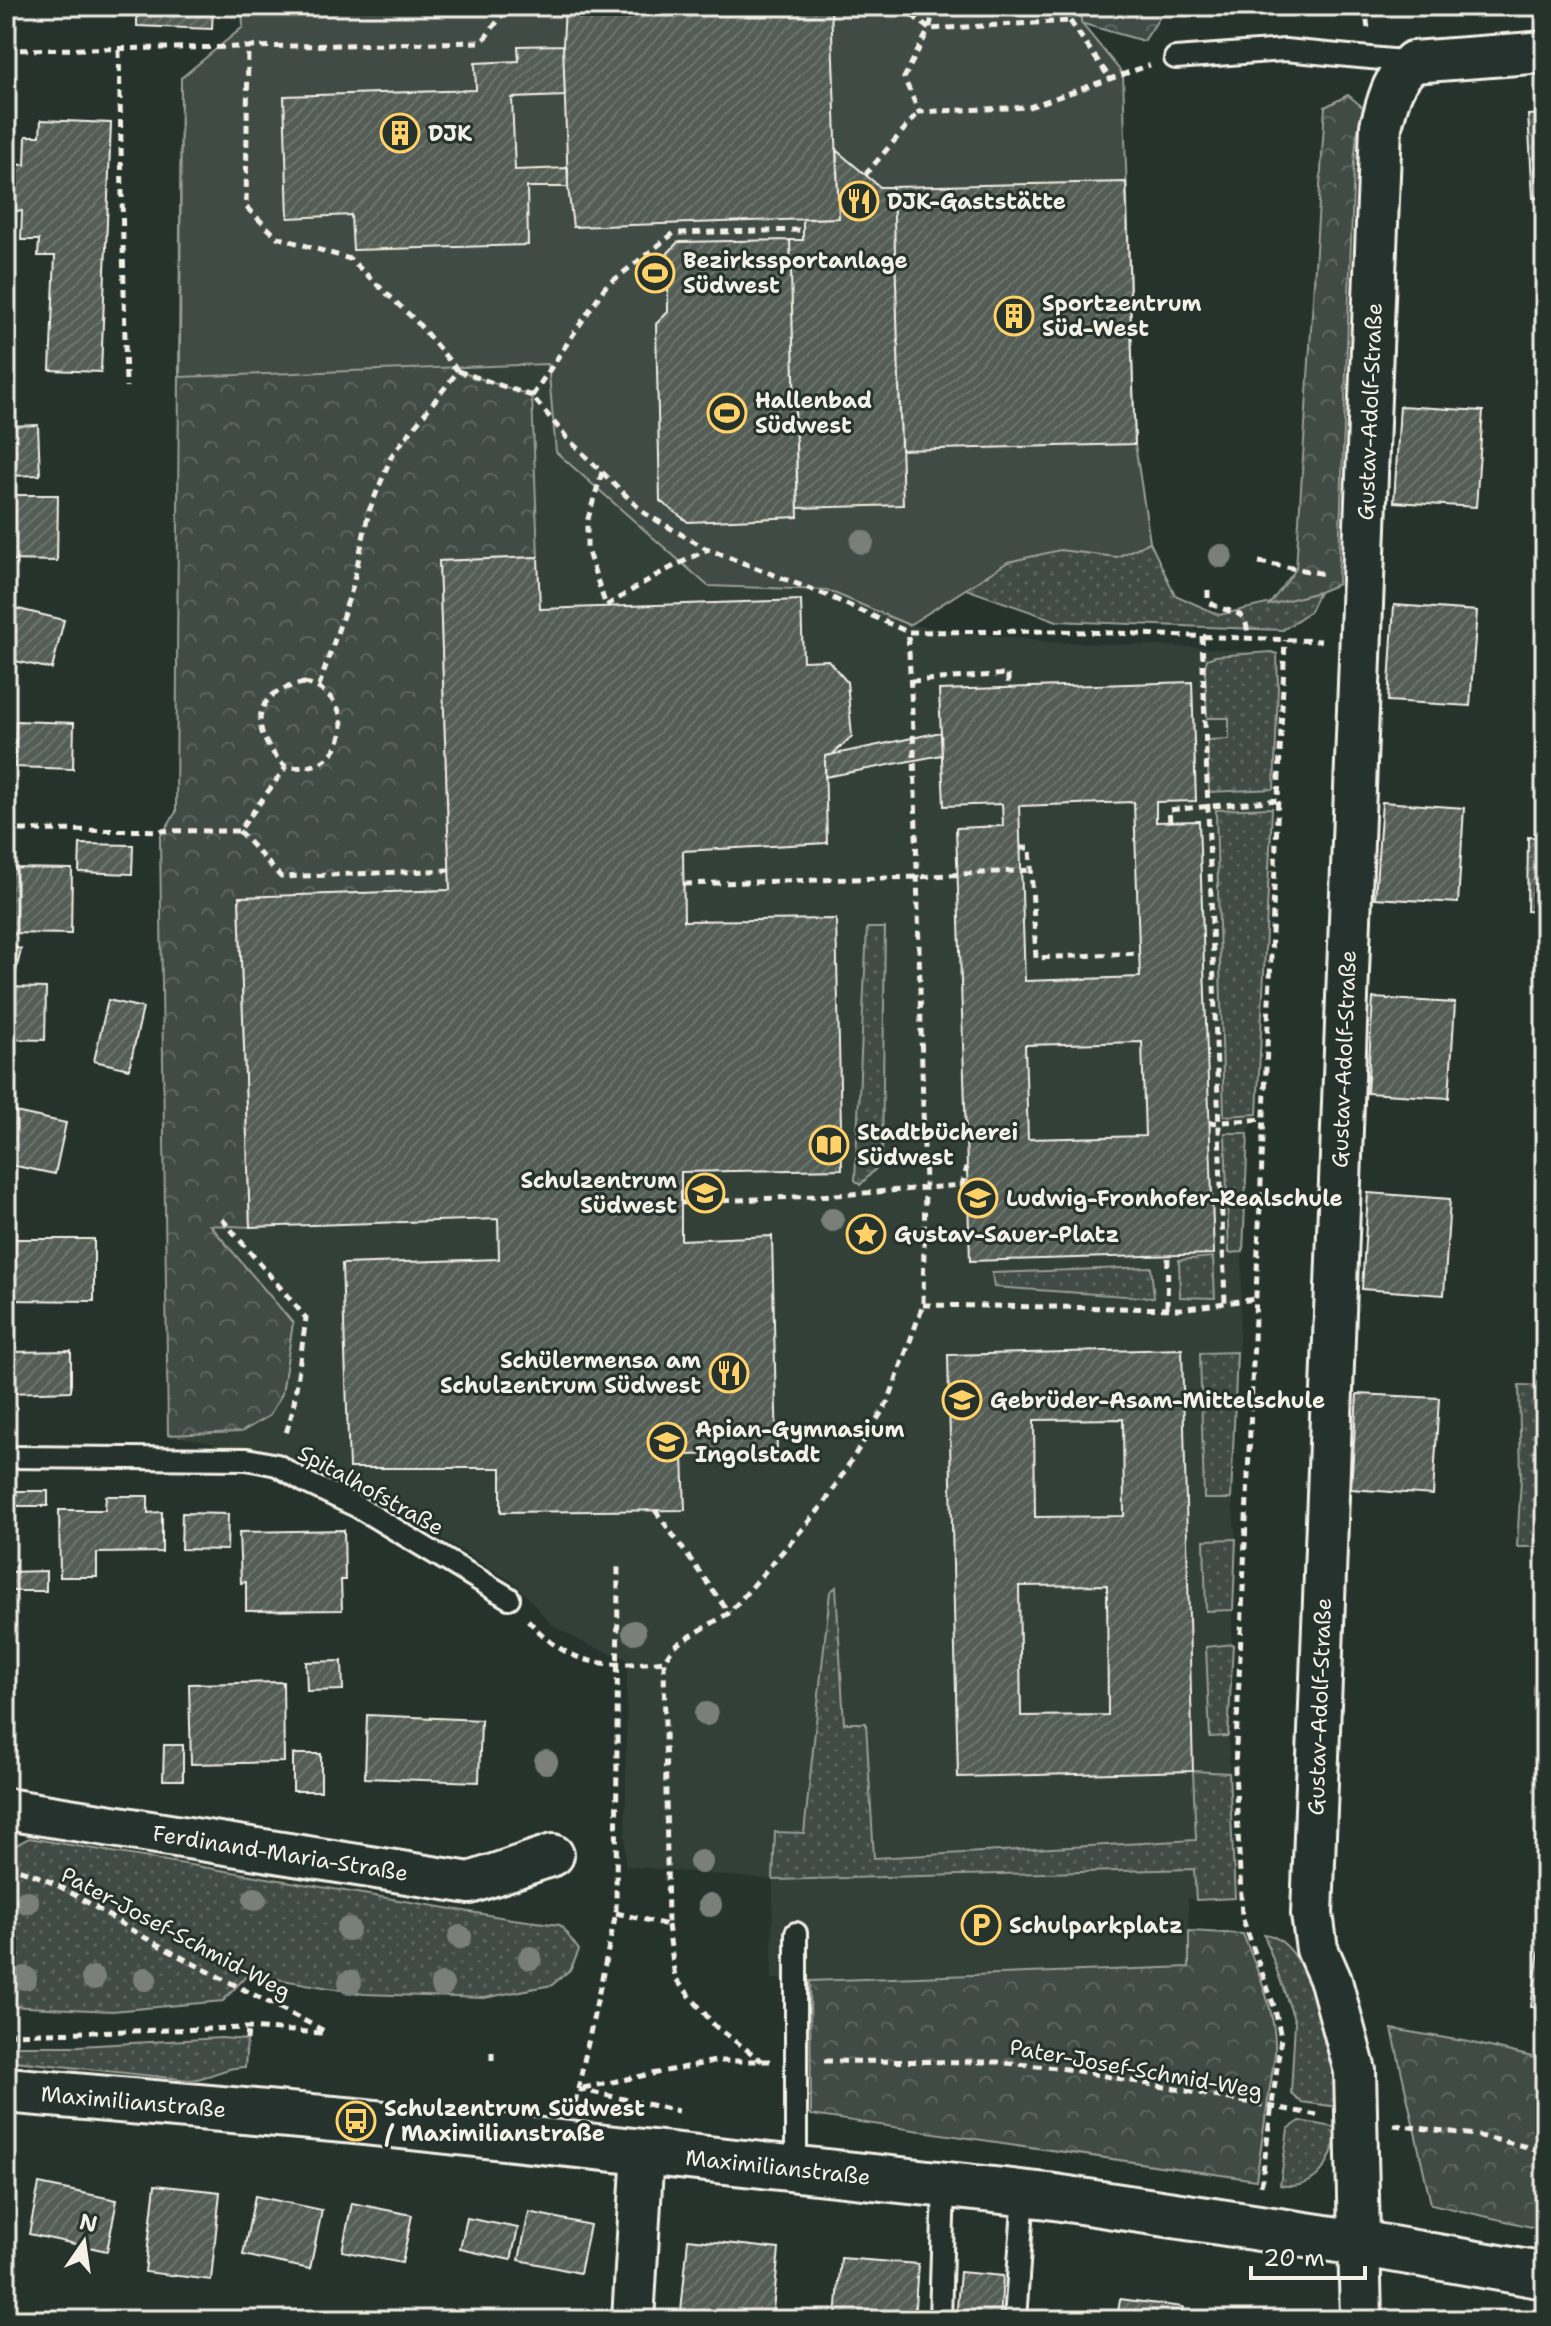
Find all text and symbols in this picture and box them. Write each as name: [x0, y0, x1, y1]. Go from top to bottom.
building icon: DJK: [379, 112, 421, 154]
place label: DJK: [428, 119, 472, 148]
restaurant icon: DJK-Gaststätte: [838, 180, 880, 222]
place label: DJK-Gaststätte: [887, 187, 1066, 216]
place label: Bezirkssportanlage Südwest: [683, 246, 908, 300]
sports icon: Bezirkssportanlage Südwest: [634, 252, 676, 294]
place label: Sportzentrum Süd-West: [1042, 289, 1202, 343]
building icon: Sportzentrum Süd-West: [993, 295, 1035, 337]
street label: Gustav-Adolf-Straße: [1351, 302, 1388, 521]
place label: Hallenbad Südwest: [755, 386, 872, 440]
sports icon: Hallenbad Südwest: [706, 392, 748, 434]
street label: Gustav-Adolf-Straße: [1325, 950, 1362, 1168]
place label: Stadtbücherei Südwest: [857, 1118, 1018, 1172]
library icon: Stadtbücherei Südwest: [808, 1124, 850, 1166]
place label: Schulzentrum Südwest: [520, 1166, 677, 1220]
school or university icon: Schulzentrum Südwest: [684, 1172, 726, 1214]
school or university icon: Ludwig-Fronhofer-Realschule: [957, 1177, 999, 1219]
place label: Ludwig-Fronhofer-Realschule: [1006, 1184, 1343, 1213]
place icon: Gustav-Sauer-Platz: [845, 1213, 887, 1255]
place label: Gustav-Sauer-Platz: [894, 1220, 1119, 1249]
place label: Schülermensa am Schulzentrum Südwest: [440, 1346, 701, 1400]
restaurant icon: Schülermensa am Schulzentrum Südwest: [708, 1352, 750, 1394]
school or university icon: Gebrüder-Asam-Mittelschule: [941, 1379, 983, 1421]
place label: Gebrüder-Asam-Mittelschule: [990, 1386, 1325, 1415]
place label: Apian-Gymnasium Ingolstadt: [695, 1415, 904, 1469]
school or university icon: Apian-Gymnasium Ingolstadt: [646, 1421, 688, 1463]
street label: Spitalhofstraße: [293, 1438, 449, 1542]
street label: Gustav-Adolf-Straße: [1301, 1597, 1338, 1816]
street label: Ferdinand-Maria-Straße: [151, 1818, 410, 1887]
street label: Pater-Josef-Schmid-Weg: [56, 1860, 296, 2006]
parking icon: Schulparkplatz: [960, 1904, 1002, 1946]
place label: Schulparkplatz: [1009, 1911, 1183, 1940]
street label: Pater-Josef-Schmid-Weg: [1007, 2032, 1265, 2106]
street label: Maximilianstraße: [40, 2079, 227, 2124]
place label: Schulzentrum Südwest / Maximilianstraße: [384, 2094, 645, 2148]
bus stop icon: Schulzentrum Südwest / Maximilianstraße: [335, 2100, 377, 2142]
street label: Maximilianstraße: [684, 2142, 872, 2191]
north arrow: [44, 2202, 124, 2282]
text: N: [77, 2207, 100, 2239]
scale bar: [1251, 2230, 1365, 2280]
text: 20 m: [1263, 2242, 1325, 2274]

